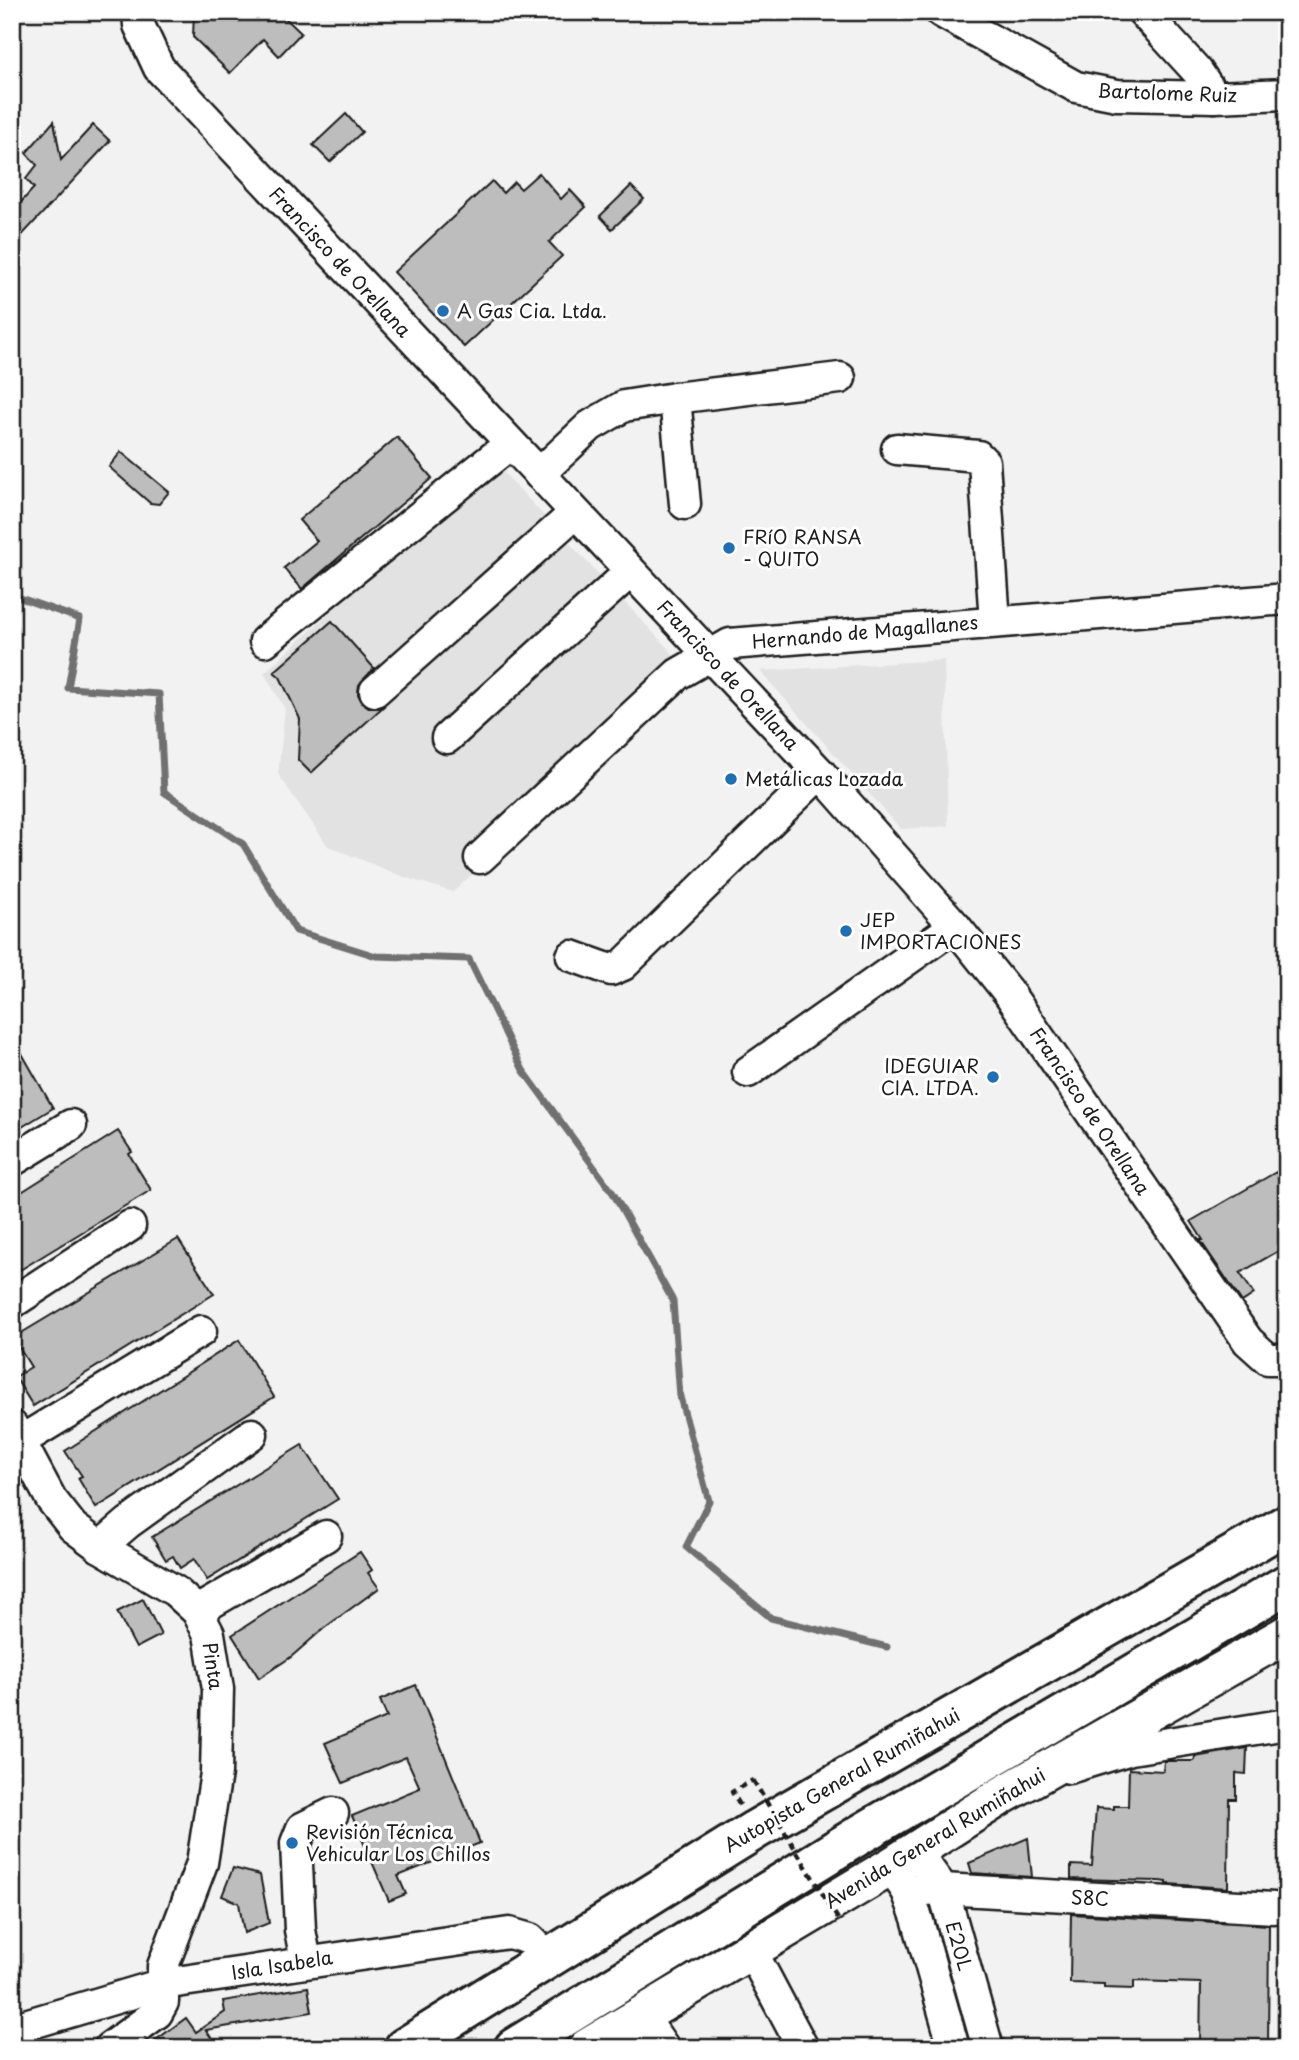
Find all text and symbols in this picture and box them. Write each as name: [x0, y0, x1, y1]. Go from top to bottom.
street label: Bartolome Ruiz: [1097, 76, 1237, 108]
street label: Francisco de Orellana: [263, 180, 418, 343]
place label: A Gas Cia. Ltda.: [457, 296, 607, 324]
marker: A Gas Cia. Ltda.: [435, 303, 451, 319]
place label: FRíO RANSA - QUITO: [743, 522, 862, 572]
marker: FRíO RANSA - QUITO: [721, 540, 737, 556]
street label: Francisco de Orellana: [651, 593, 806, 756]
street label: Hernando de Magallanes: [751, 607, 979, 655]
place label: Metálicas Lozada: [745, 764, 903, 792]
marker: Metálicas Lozada: [723, 771, 739, 787]
place label: JEP IMPORTACIONES: [860, 905, 1022, 955]
marker: JEP IMPORTACIONES: [838, 923, 854, 939]
street label: Francisco de Orellana: [1024, 1021, 1158, 1200]
place label: IDEGUIAR CIA. LTDA.: [881, 1051, 979, 1101]
marker: IDEGUIAR CIA. LTDA.: [985, 1069, 1001, 1085]
street label: Pinta: [197, 1640, 231, 1692]
street label: Autopista General Rumiñahui: [718, 1700, 965, 1858]
street label: Avenida General Rumiñahui: [819, 1760, 1050, 1914]
place label: Revisión Técnica Vehicular Los Chillos: [306, 1817, 490, 1867]
marker: Revisión Técnica Vehicular Los Chillos: [284, 1835, 300, 1851]
street label: S8C: [1070, 1882, 1110, 1912]
street label: E20L: [940, 1918, 980, 1974]
street label: Isla Isabela: [229, 1942, 334, 1986]

